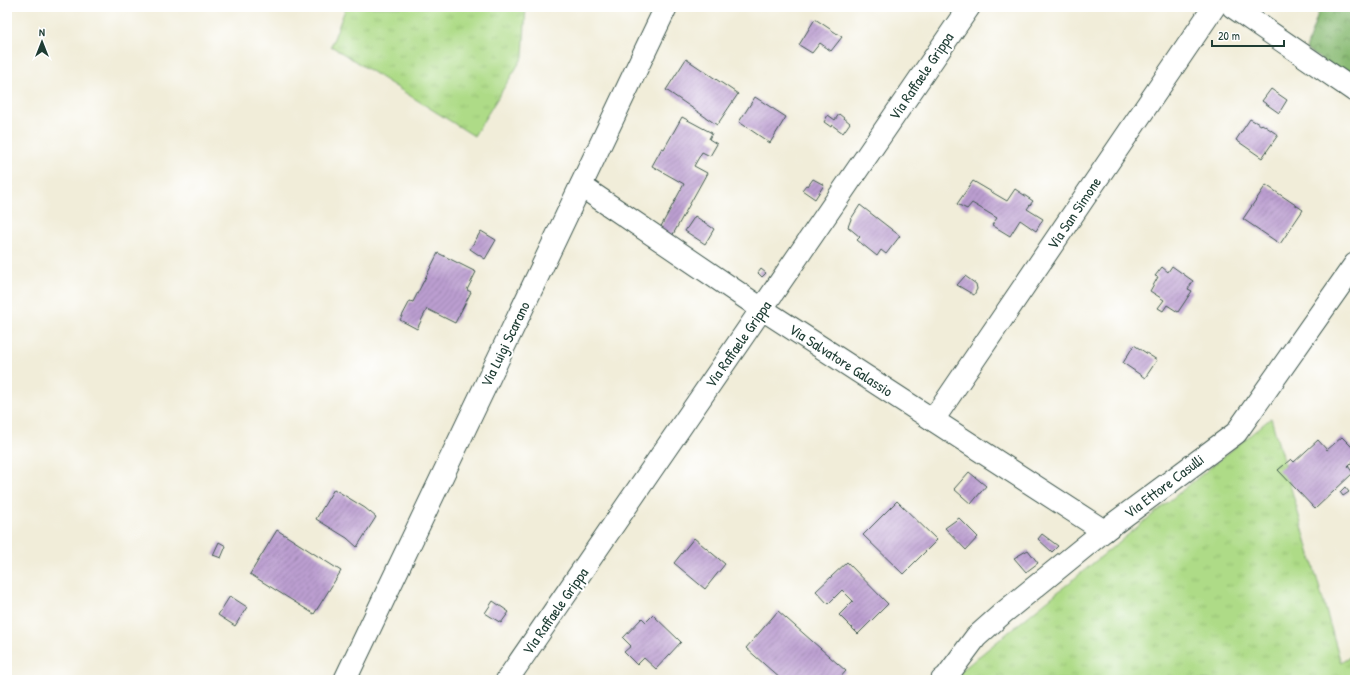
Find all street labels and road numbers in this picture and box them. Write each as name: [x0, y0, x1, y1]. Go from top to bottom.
street label: Via Raffaele Grippa: [884, 28, 958, 124]
street label: Via San Simone: [1042, 173, 1106, 253]
street label: Via Raffaele Grippa: [700, 296, 776, 392]
street label: Via Luigi Scarano: [475, 298, 535, 390]
street label: Via Salvatore Galassio: [785, 318, 897, 402]
street label: Via Ettore Casulli: [1120, 449, 1208, 523]
street label: Via Raffaele Grippa: [517, 563, 593, 659]

